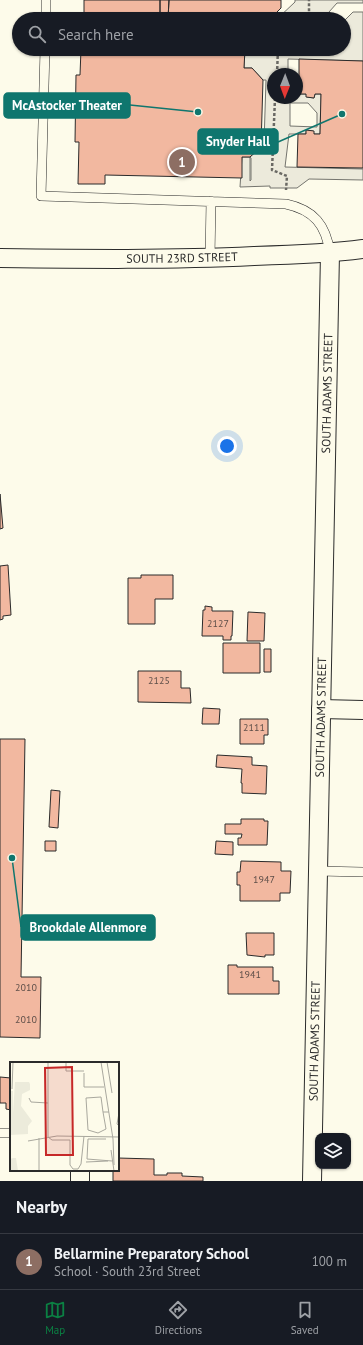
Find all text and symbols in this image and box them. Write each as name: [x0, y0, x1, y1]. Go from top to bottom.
search box: [12, 12, 351, 56]
icon: search: [26, 23, 48, 45]
text: Search here: [58, 25, 134, 44]
north arrow: [267, 68, 303, 104]
callout: McAstocker Theater: [4, 93, 130, 118]
text: McAstocker Theater: [12, 97, 122, 114]
callout: Snyder Hall: [198, 129, 278, 154]
text: Snyder Hall: [206, 133, 270, 150]
pin: 1: [169, 147, 195, 177]
street label: SOUTH 23RD STREET: [126, 249, 238, 266]
street label: SOUTH ADAMS STREET: [318, 332, 335, 453]
your location: [217, 436, 237, 456]
house number: 2127: [207, 617, 229, 630]
street label: SOUTH ADAMS STREET: [312, 656, 329, 777]
house number: 2125: [148, 674, 170, 687]
house number: 2111: [243, 721, 265, 734]
house number: 1947: [253, 873, 275, 886]
callout: Brookdale Allenmore: [21, 915, 155, 940]
text: Brookdale Allenmore: [29, 919, 147, 936]
house number: 1941: [239, 968, 261, 981]
street label: SOUTH ADAMS STREET: [306, 980, 323, 1101]
house number: 2010: [15, 981, 37, 994]
house number: 2010: [15, 1013, 37, 1026]
inset map: [10, 1062, 119, 1171]
map controls: [315, 1133, 351, 1169]
button: layers: [315, 1133, 351, 1169]
text: Nearby: [16, 1196, 67, 1218]
text: Bellarmine Preparatory School: [54, 1244, 249, 1263]
text: 1: [25, 1253, 33, 1270]
text: 100 m: [312, 1253, 347, 1270]
text: School · South 23rd Street: [54, 1263, 200, 1280]
tab: Map: [44, 1299, 66, 1337]
tab: Directions: [155, 1299, 202, 1337]
tab: Saved: [291, 1299, 319, 1337]

